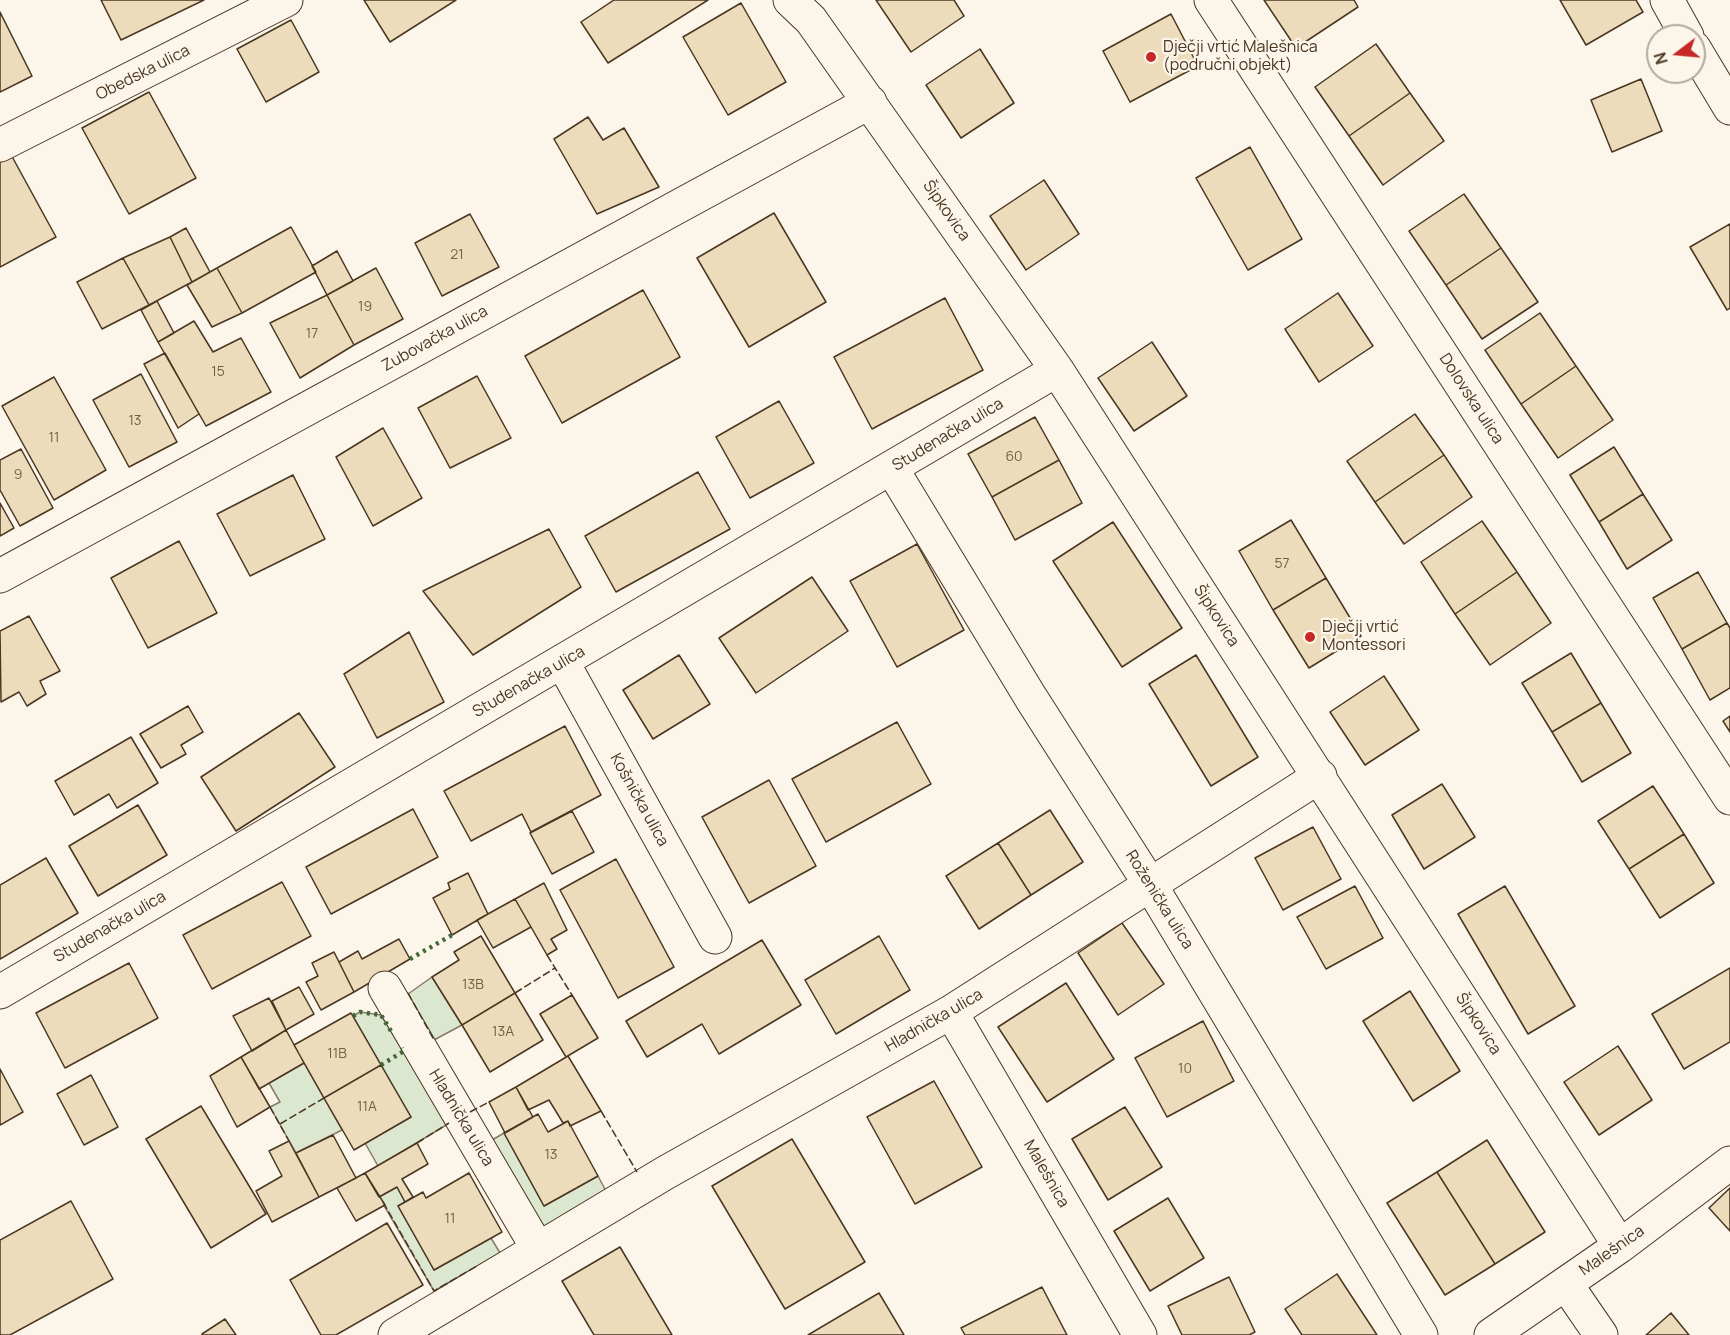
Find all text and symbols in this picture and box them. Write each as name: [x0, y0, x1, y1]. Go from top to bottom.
north arrow: [1646, 24, 1706, 84]
place label: Dječji vrtić Malešnica (područni objekt): [1163, 38, 1318, 76]
street label: Obedska ulica: [93, 41, 193, 105]
marker: Dječji vrtić Malešnica (područni objekt): [1144, 50, 1158, 64]
text: N: [1648, 50, 1673, 67]
street label: Šipkovica: [918, 177, 974, 245]
house number: 21: [450, 247, 464, 263]
house number: 19: [358, 299, 372, 315]
street label: Zubovačka ulica: [379, 302, 491, 376]
house number: 17: [306, 326, 318, 342]
street label: Dolovska ulica: [1435, 350, 1507, 448]
house number: 15: [211, 364, 225, 380]
street label: Studenačka ulica: [889, 394, 1007, 476]
house number: 13: [128, 413, 142, 429]
house number: 11: [49, 430, 59, 446]
house number: 60: [1005, 449, 1023, 465]
house number: 9: [14, 467, 22, 483]
house number: 57: [1274, 556, 1290, 572]
street label: Šipkovica: [1189, 582, 1243, 650]
place label: Dječji vrtić Montessori: [1322, 618, 1406, 656]
marker: Dječji vrtić Montessori: [1303, 630, 1317, 644]
street label: Studenačka ulica: [470, 642, 588, 722]
street label: Košnička ulica: [606, 750, 672, 850]
street label: Roženička ulica: [1121, 847, 1197, 953]
street label: Studenačka ulica: [51, 887, 169, 967]
house number: 13B: [462, 977, 484, 993]
street label: Hladnička ulica: [882, 985, 986, 1057]
street label: Šipkovica: [1451, 990, 1505, 1058]
house number: 13A: [492, 1024, 514, 1040]
house number: 11B: [327, 1046, 347, 1062]
house number: 10: [1178, 1061, 1192, 1077]
street label: Hladnička ulica: [424, 1066, 498, 1170]
house number: 11A: [357, 1099, 377, 1115]
street label: Malešnica: [1019, 1137, 1073, 1211]
house number: 13: [544, 1147, 558, 1163]
house number: 11: [445, 1211, 455, 1227]
street label: Malešnica: [1576, 1222, 1648, 1280]

